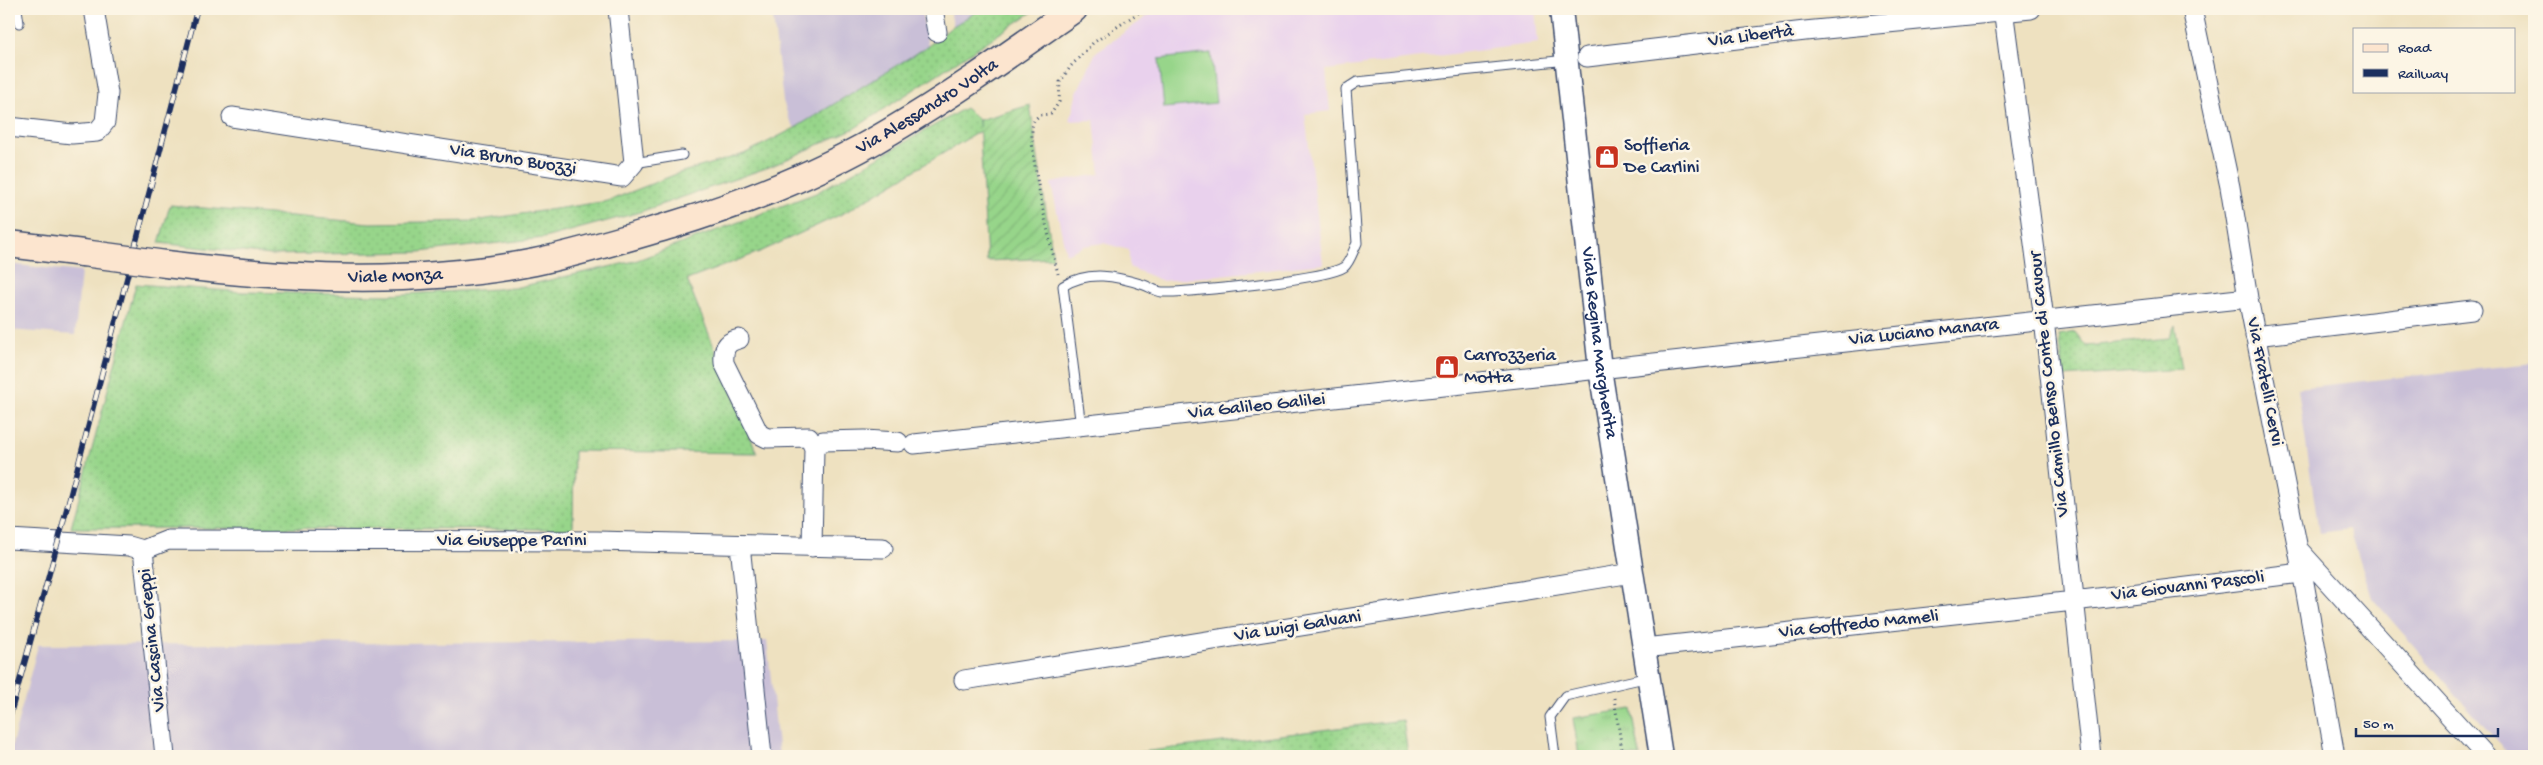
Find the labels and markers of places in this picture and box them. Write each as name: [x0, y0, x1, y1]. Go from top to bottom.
place label: Soffieria De Carlini: [1622, 135, 1700, 180]
shop icon: Soffieria De Carlini: [1594, 144, 1620, 170]
place label: Carrozzeria Motta: [1464, 345, 1558, 390]
shop icon: Carrozzeria Motta: [1434, 354, 1460, 380]

